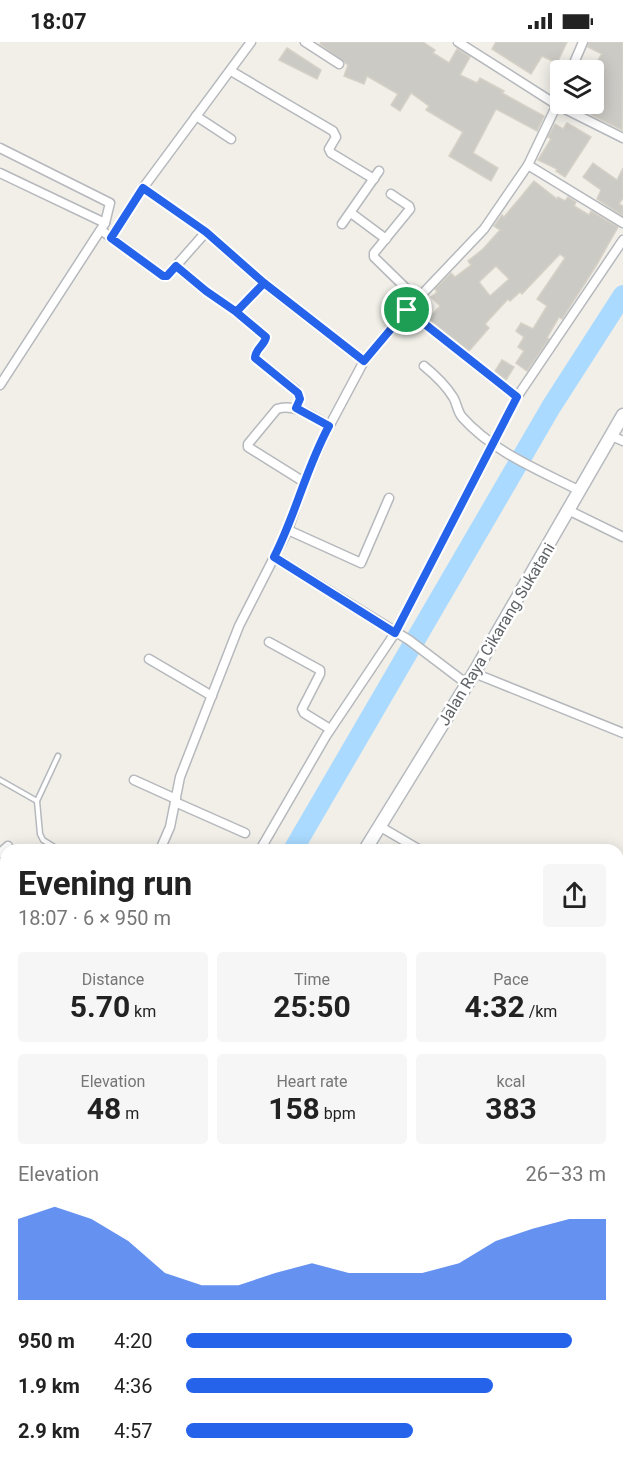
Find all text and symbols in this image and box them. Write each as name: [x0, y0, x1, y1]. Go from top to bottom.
text: 18:07: [30, 9, 87, 34]
map controls: [550, 60, 604, 114]
button: layers: [550, 60, 604, 114]
pin: [381, 284, 432, 335]
icon: arrive: [390, 293, 423, 326]
street label: Jalan Raya Cikarang Sukatani: [434, 539, 559, 729]
text: Evening run: [18, 864, 192, 903]
button: share: [543, 864, 606, 927]
text: 18:07 · 6 × 950 m: [18, 906, 171, 930]
text: Distance: [82, 970, 144, 989]
text: Time: [294, 970, 330, 989]
text: Pace: [493, 970, 529, 989]
text: 5.70: [70, 989, 130, 1024]
text: 25:50: [273, 989, 351, 1024]
text: 4:32: [465, 989, 525, 1024]
text: km: [130, 1002, 156, 1021]
text: /km: [525, 1002, 557, 1021]
text: Elevation: [81, 1072, 145, 1091]
text: Heart rate: [276, 1072, 348, 1091]
text: kcal: [497, 1072, 525, 1091]
text: 48: [87, 1091, 121, 1126]
text: 158: [268, 1091, 320, 1126]
text: 383: [485, 1091, 537, 1126]
text: m: [121, 1104, 139, 1123]
text: bpm: [320, 1104, 356, 1123]
text: Elevation: [18, 1162, 99, 1186]
text: 26–33 m: [525, 1162, 606, 1186]
text: 950 m: [18, 1329, 75, 1353]
text: 4:20: [114, 1329, 153, 1353]
text: 1.9 km: [18, 1374, 80, 1398]
text: 4:36: [114, 1374, 153, 1398]
text: 2.9 km: [18, 1419, 80, 1443]
text: 4:57: [114, 1419, 153, 1443]

